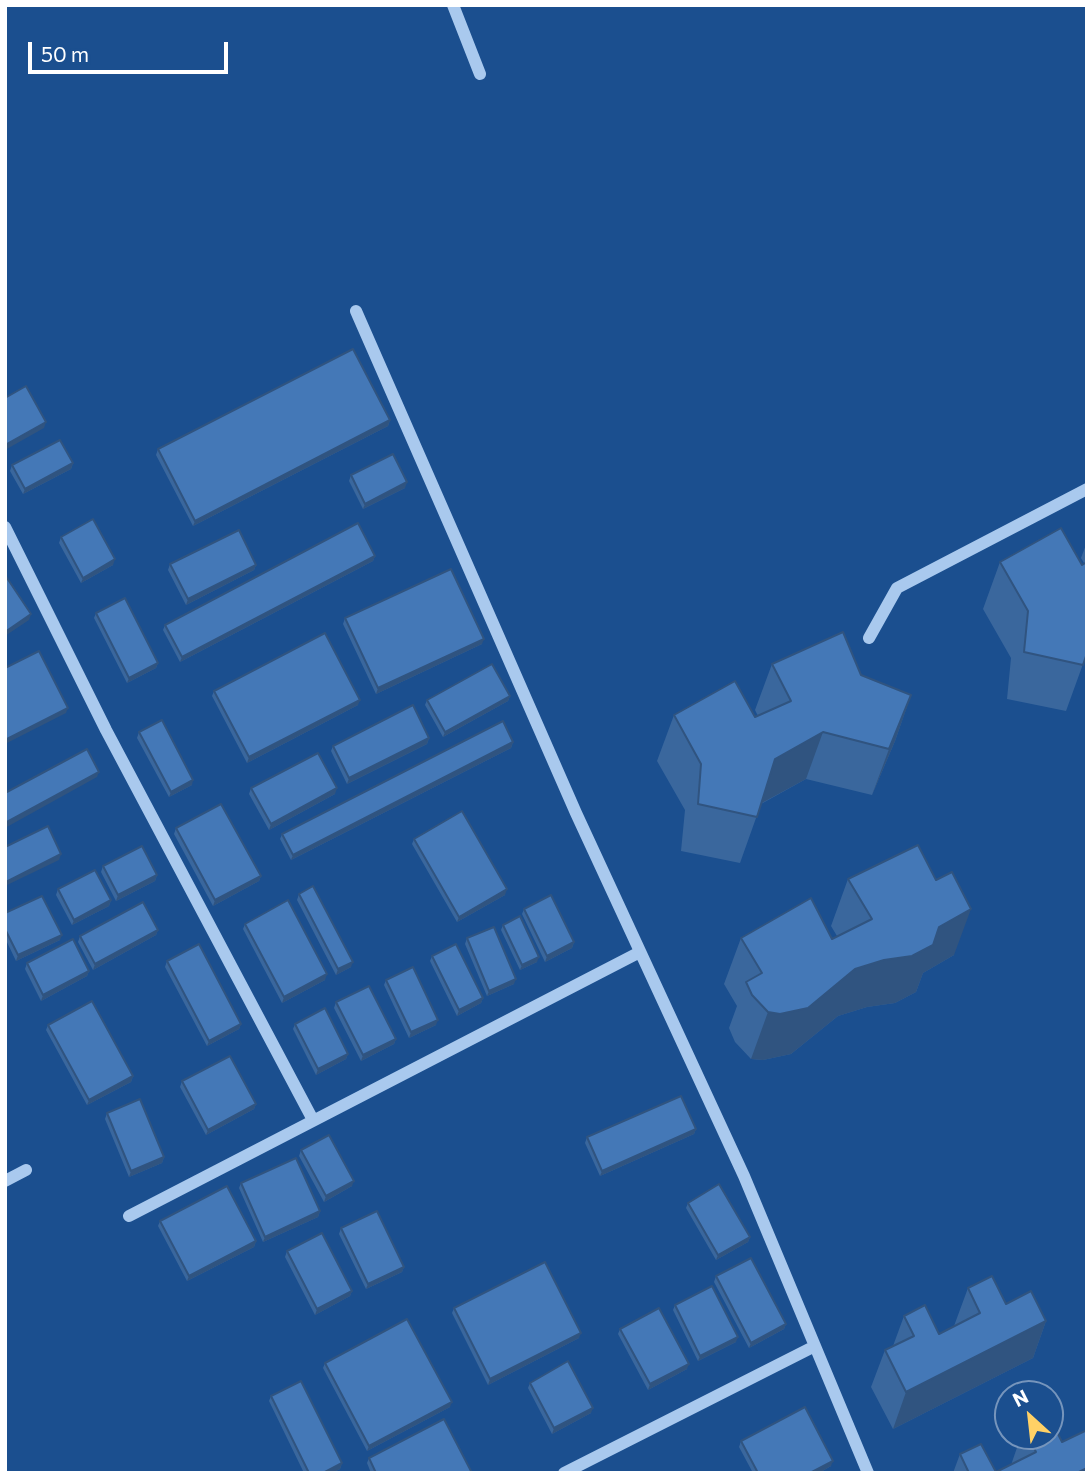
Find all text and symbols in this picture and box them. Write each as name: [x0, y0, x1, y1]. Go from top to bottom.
scale bar: [32, 28, 231, 72]
text: 50 m: [41, 41, 89, 66]
north arrow: [994, 1380, 1064, 1450]
text: N: [1009, 1384, 1032, 1411]

